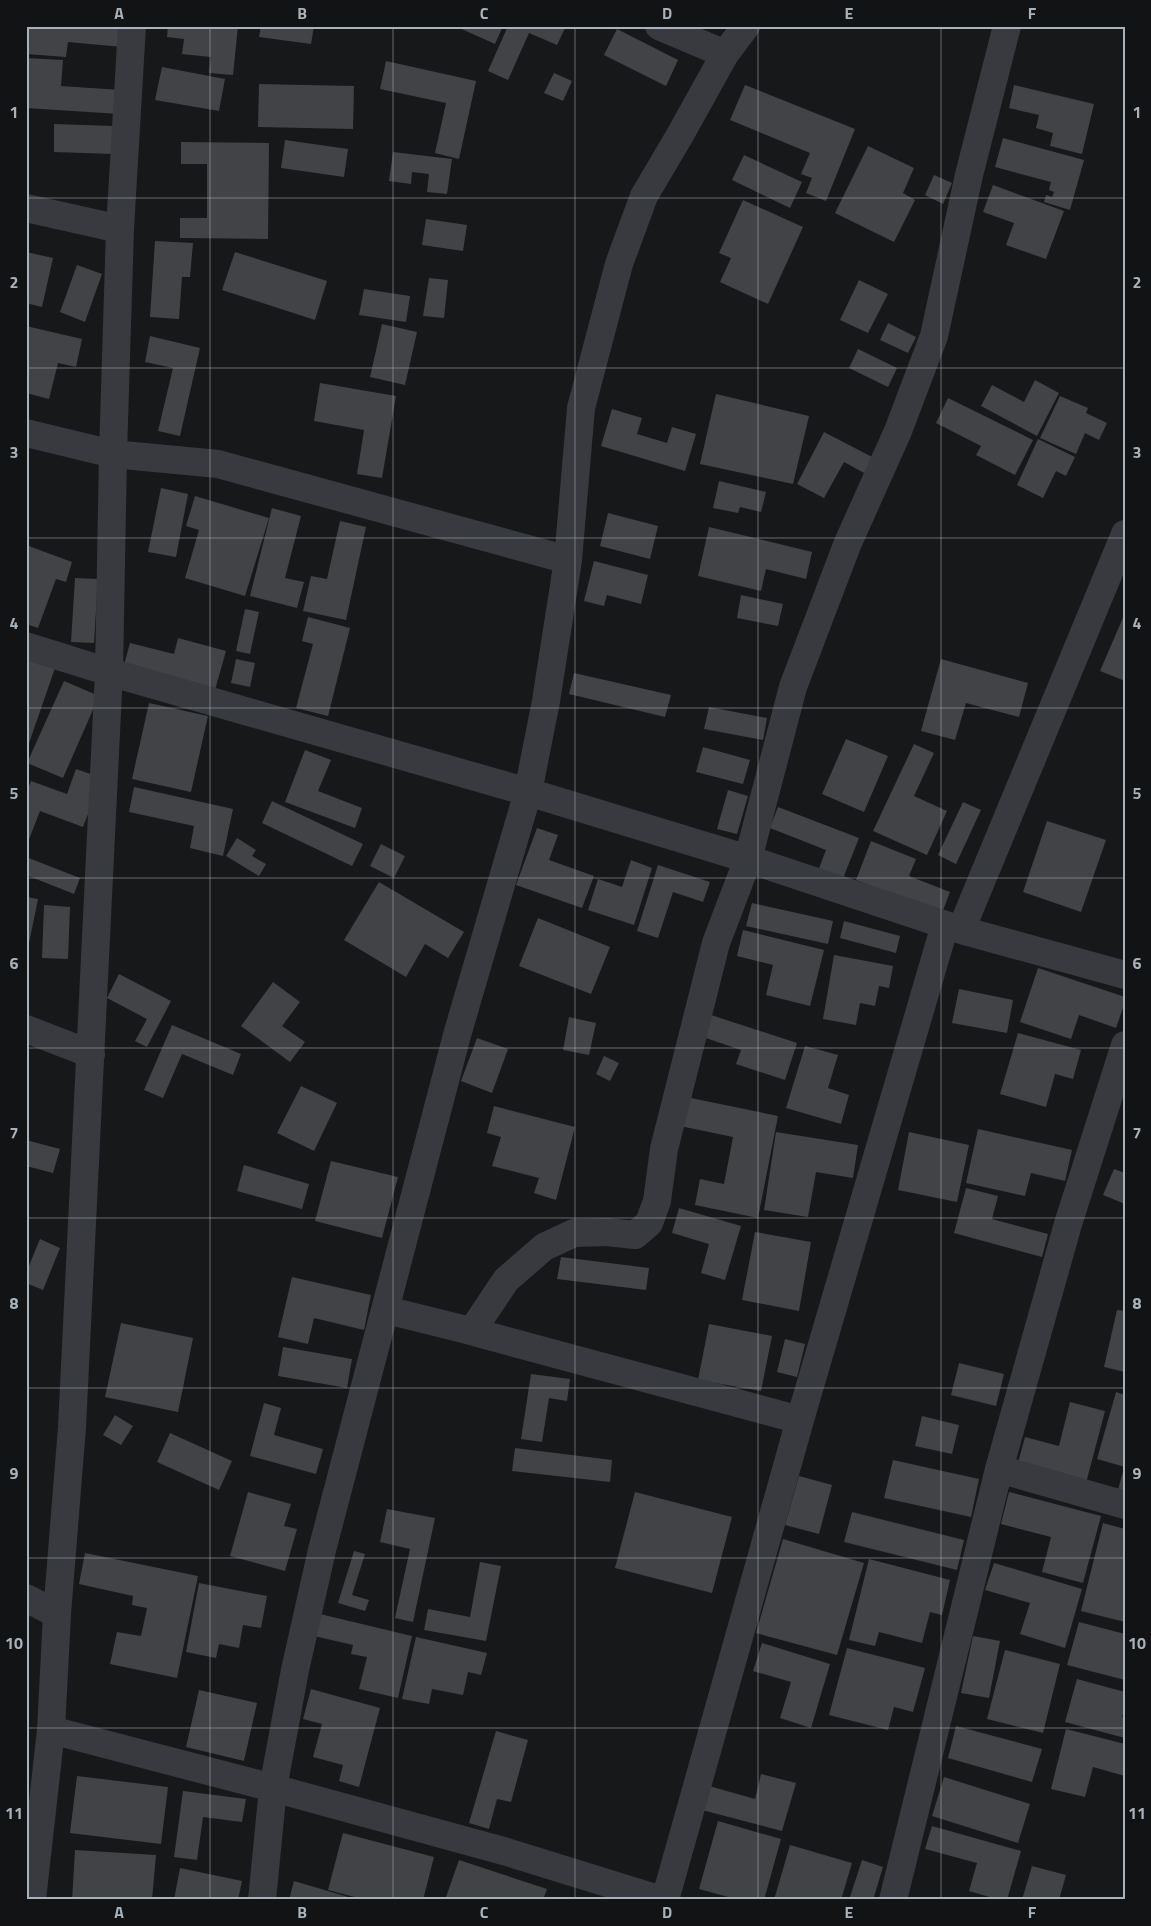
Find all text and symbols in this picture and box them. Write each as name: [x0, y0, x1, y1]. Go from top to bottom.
text: A: [114, 1, 124, 25]
text: B: [297, 1, 307, 25]
text: C: [480, 1, 489, 25]
text: D: [662, 1, 672, 25]
text: E: [845, 1, 854, 25]
text: F: [1028, 1, 1037, 25]
text: 1: [10, 100, 18, 124]
text: 1: [1133, 100, 1141, 124]
text: 2: [10, 270, 18, 294]
text: 2: [1133, 270, 1141, 294]
text: 3: [10, 440, 18, 464]
text: 3: [1133, 440, 1141, 464]
text: 4: [10, 611, 19, 635]
text: 4: [1133, 611, 1142, 635]
text: 5: [10, 781, 19, 805]
text: 5: [1133, 781, 1142, 805]
text: 6: [10, 951, 19, 975]
text: 6: [1133, 951, 1142, 975]
text: 7: [10, 1121, 18, 1145]
text: 7: [1133, 1121, 1141, 1145]
text: 8: [10, 1291, 19, 1315]
text: 8: [1133, 1291, 1142, 1315]
text: 9: [10, 1461, 19, 1485]
text: 9: [1133, 1461, 1142, 1485]
text: 10: [5, 1631, 23, 1655]
text: 10: [1128, 1631, 1146, 1655]
text: 11: [5, 1801, 23, 1825]
text: 11: [1128, 1801, 1146, 1825]
text: A: [114, 1900, 124, 1924]
text: B: [297, 1900, 307, 1924]
text: C: [480, 1900, 489, 1924]
text: D: [662, 1900, 672, 1924]
text: E: [845, 1900, 854, 1924]
text: F: [1028, 1900, 1037, 1924]

